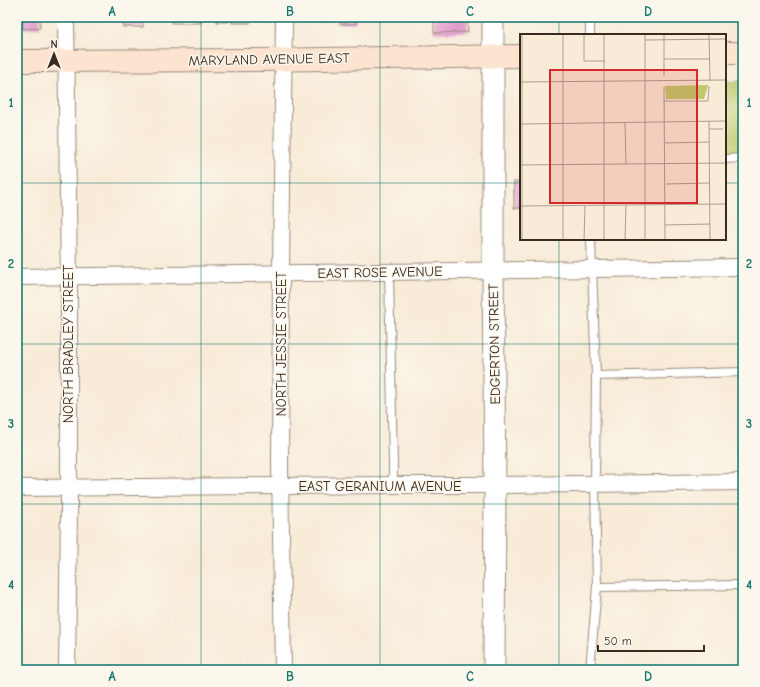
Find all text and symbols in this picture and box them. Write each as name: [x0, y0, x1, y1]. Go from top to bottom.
text: A: [108, 4, 116, 19]
text: B: [286, 4, 294, 19]
text: C: [466, 4, 474, 19]
text: D: [644, 4, 652, 19]
north arrow: [34, 34, 74, 74]
inset map: [520, 34, 726, 240]
text: N: [50, 38, 58, 51]
street label: MARYLAND AVENUE EAST: [188, 50, 351, 69]
text: 1: [8, 95, 14, 110]
text: 1: [746, 95, 752, 110]
text: 2: [8, 256, 14, 271]
text: 2: [746, 256, 752, 271]
street label: EAST ROSE AVENUE: [317, 263, 443, 282]
street label: NORTH BRADLEY STREET: [60, 264, 77, 423]
street label: NORTH JESSIE STREET: [273, 271, 290, 417]
street label: EDGERTON STREET: [485, 283, 504, 405]
text: 3: [8, 416, 14, 431]
text: 3: [746, 416, 752, 431]
street label: EAST GERANIUM AVENUE: [299, 478, 461, 495]
text: 4: [8, 577, 14, 592]
text: 4: [746, 577, 752, 592]
scale bar: [598, 627, 704, 653]
text: 50 m: [604, 634, 632, 648]
text: A: [108, 669, 116, 684]
text: B: [286, 669, 294, 684]
text: C: [466, 669, 474, 684]
text: D: [644, 669, 652, 684]

